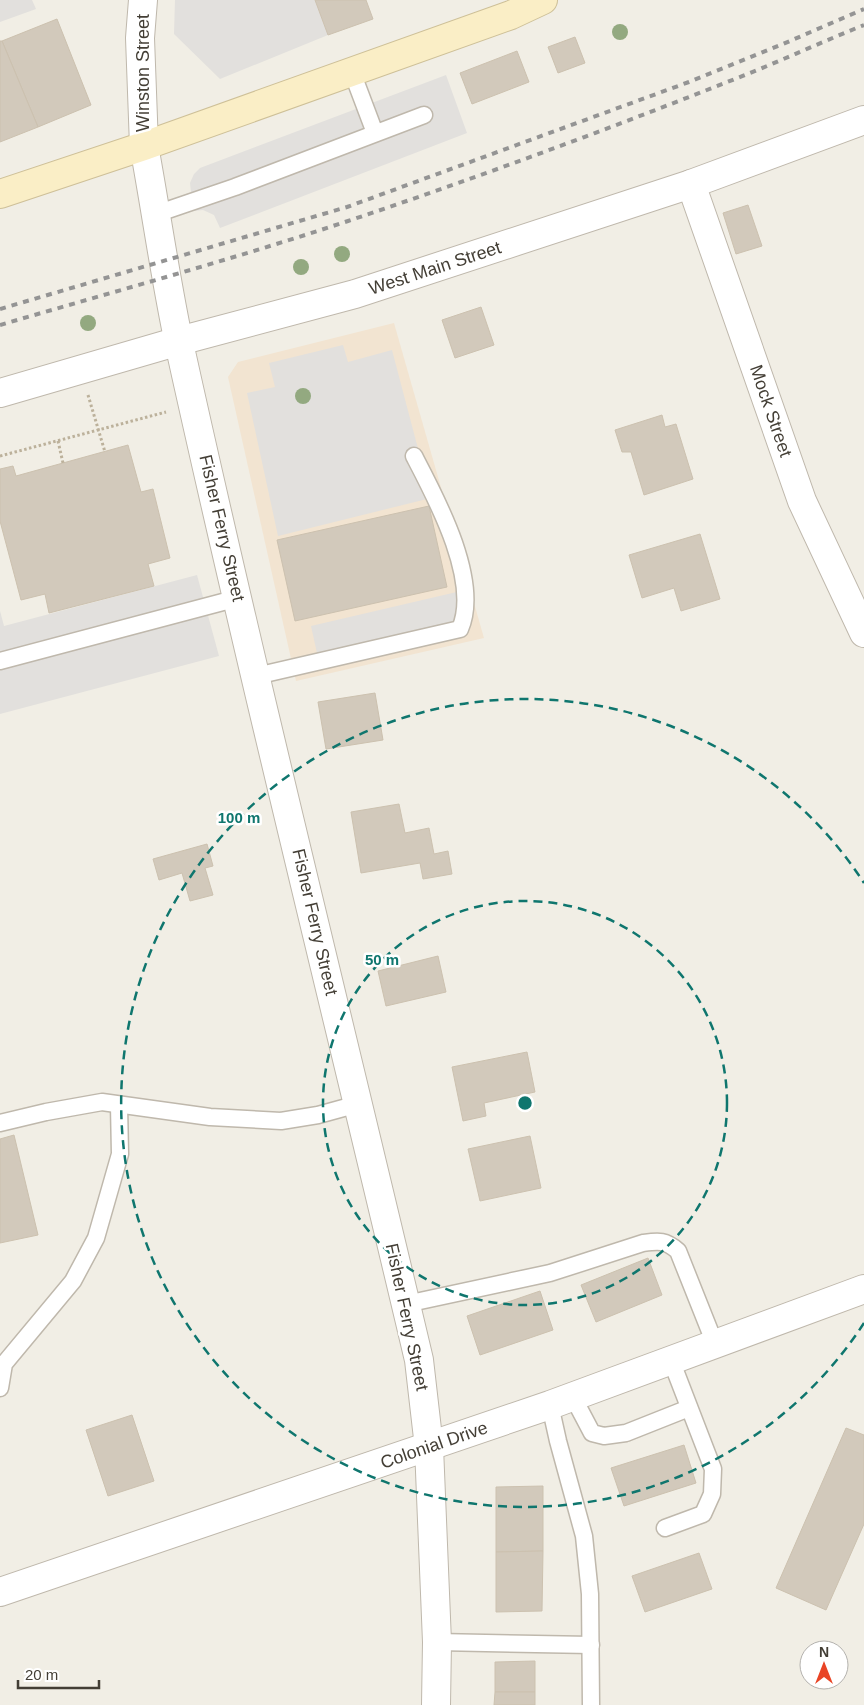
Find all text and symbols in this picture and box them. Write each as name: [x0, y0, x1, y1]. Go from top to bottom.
street label: Winston Street: [133, 14, 153, 132]
street label: West Main Street: [366, 237, 504, 299]
street label: Mock Street: [746, 362, 796, 460]
street label: Fisher Ferry Street: [195, 453, 249, 603]
text: 100 m: [218, 809, 260, 826]
street label: Fisher Ferry Street: [288, 847, 342, 997]
text: 50 m: [365, 951, 399, 968]
centre of rings: [516, 1094, 534, 1112]
street label: Fisher Ferry Street: [382, 1242, 432, 1392]
street label: Colonial Drive: [378, 1417, 490, 1473]
north arrow: [799, 1640, 849, 1690]
text: N: [819, 1644, 829, 1660]
scale bar: [18, 1658, 99, 1690]
text: 20 m: [25, 1666, 58, 1683]

